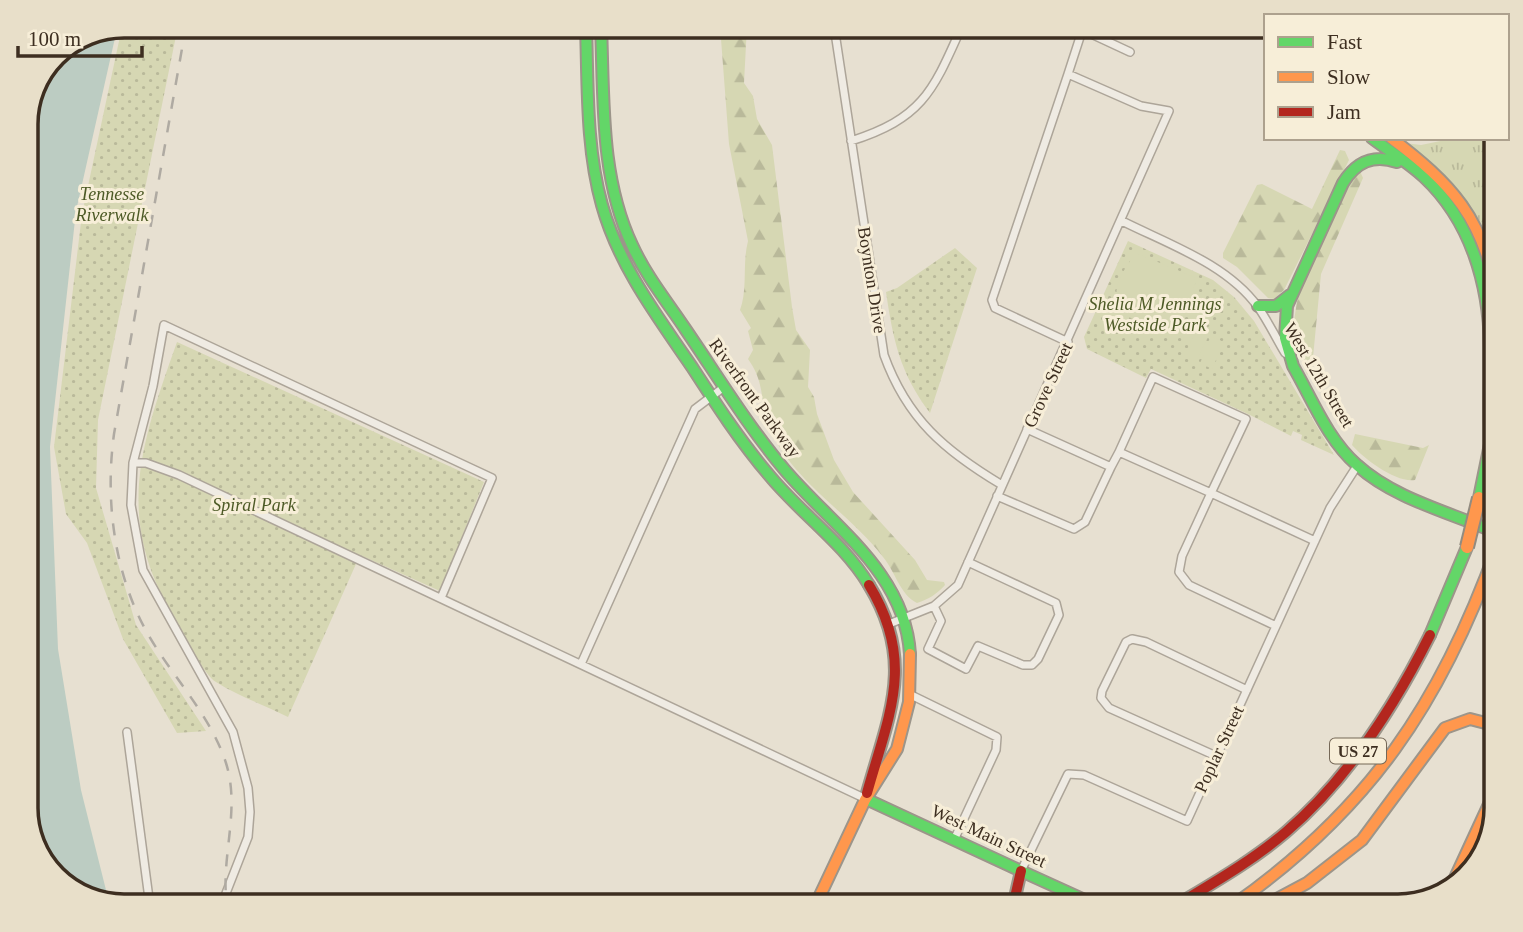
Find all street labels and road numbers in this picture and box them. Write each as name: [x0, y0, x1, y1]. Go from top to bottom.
street label: Boynton Drive: [854, 225, 890, 335]
street label: West 12th Street: [1280, 319, 1358, 431]
street label: Riverfront Parkway: [705, 334, 805, 462]
street label: Grove Street: [1020, 339, 1076, 431]
street label: Poplar Street: [1190, 702, 1248, 796]
road number: US 27: [1330, 738, 1386, 764]
street label: West Main Street: [928, 801, 1050, 871]

